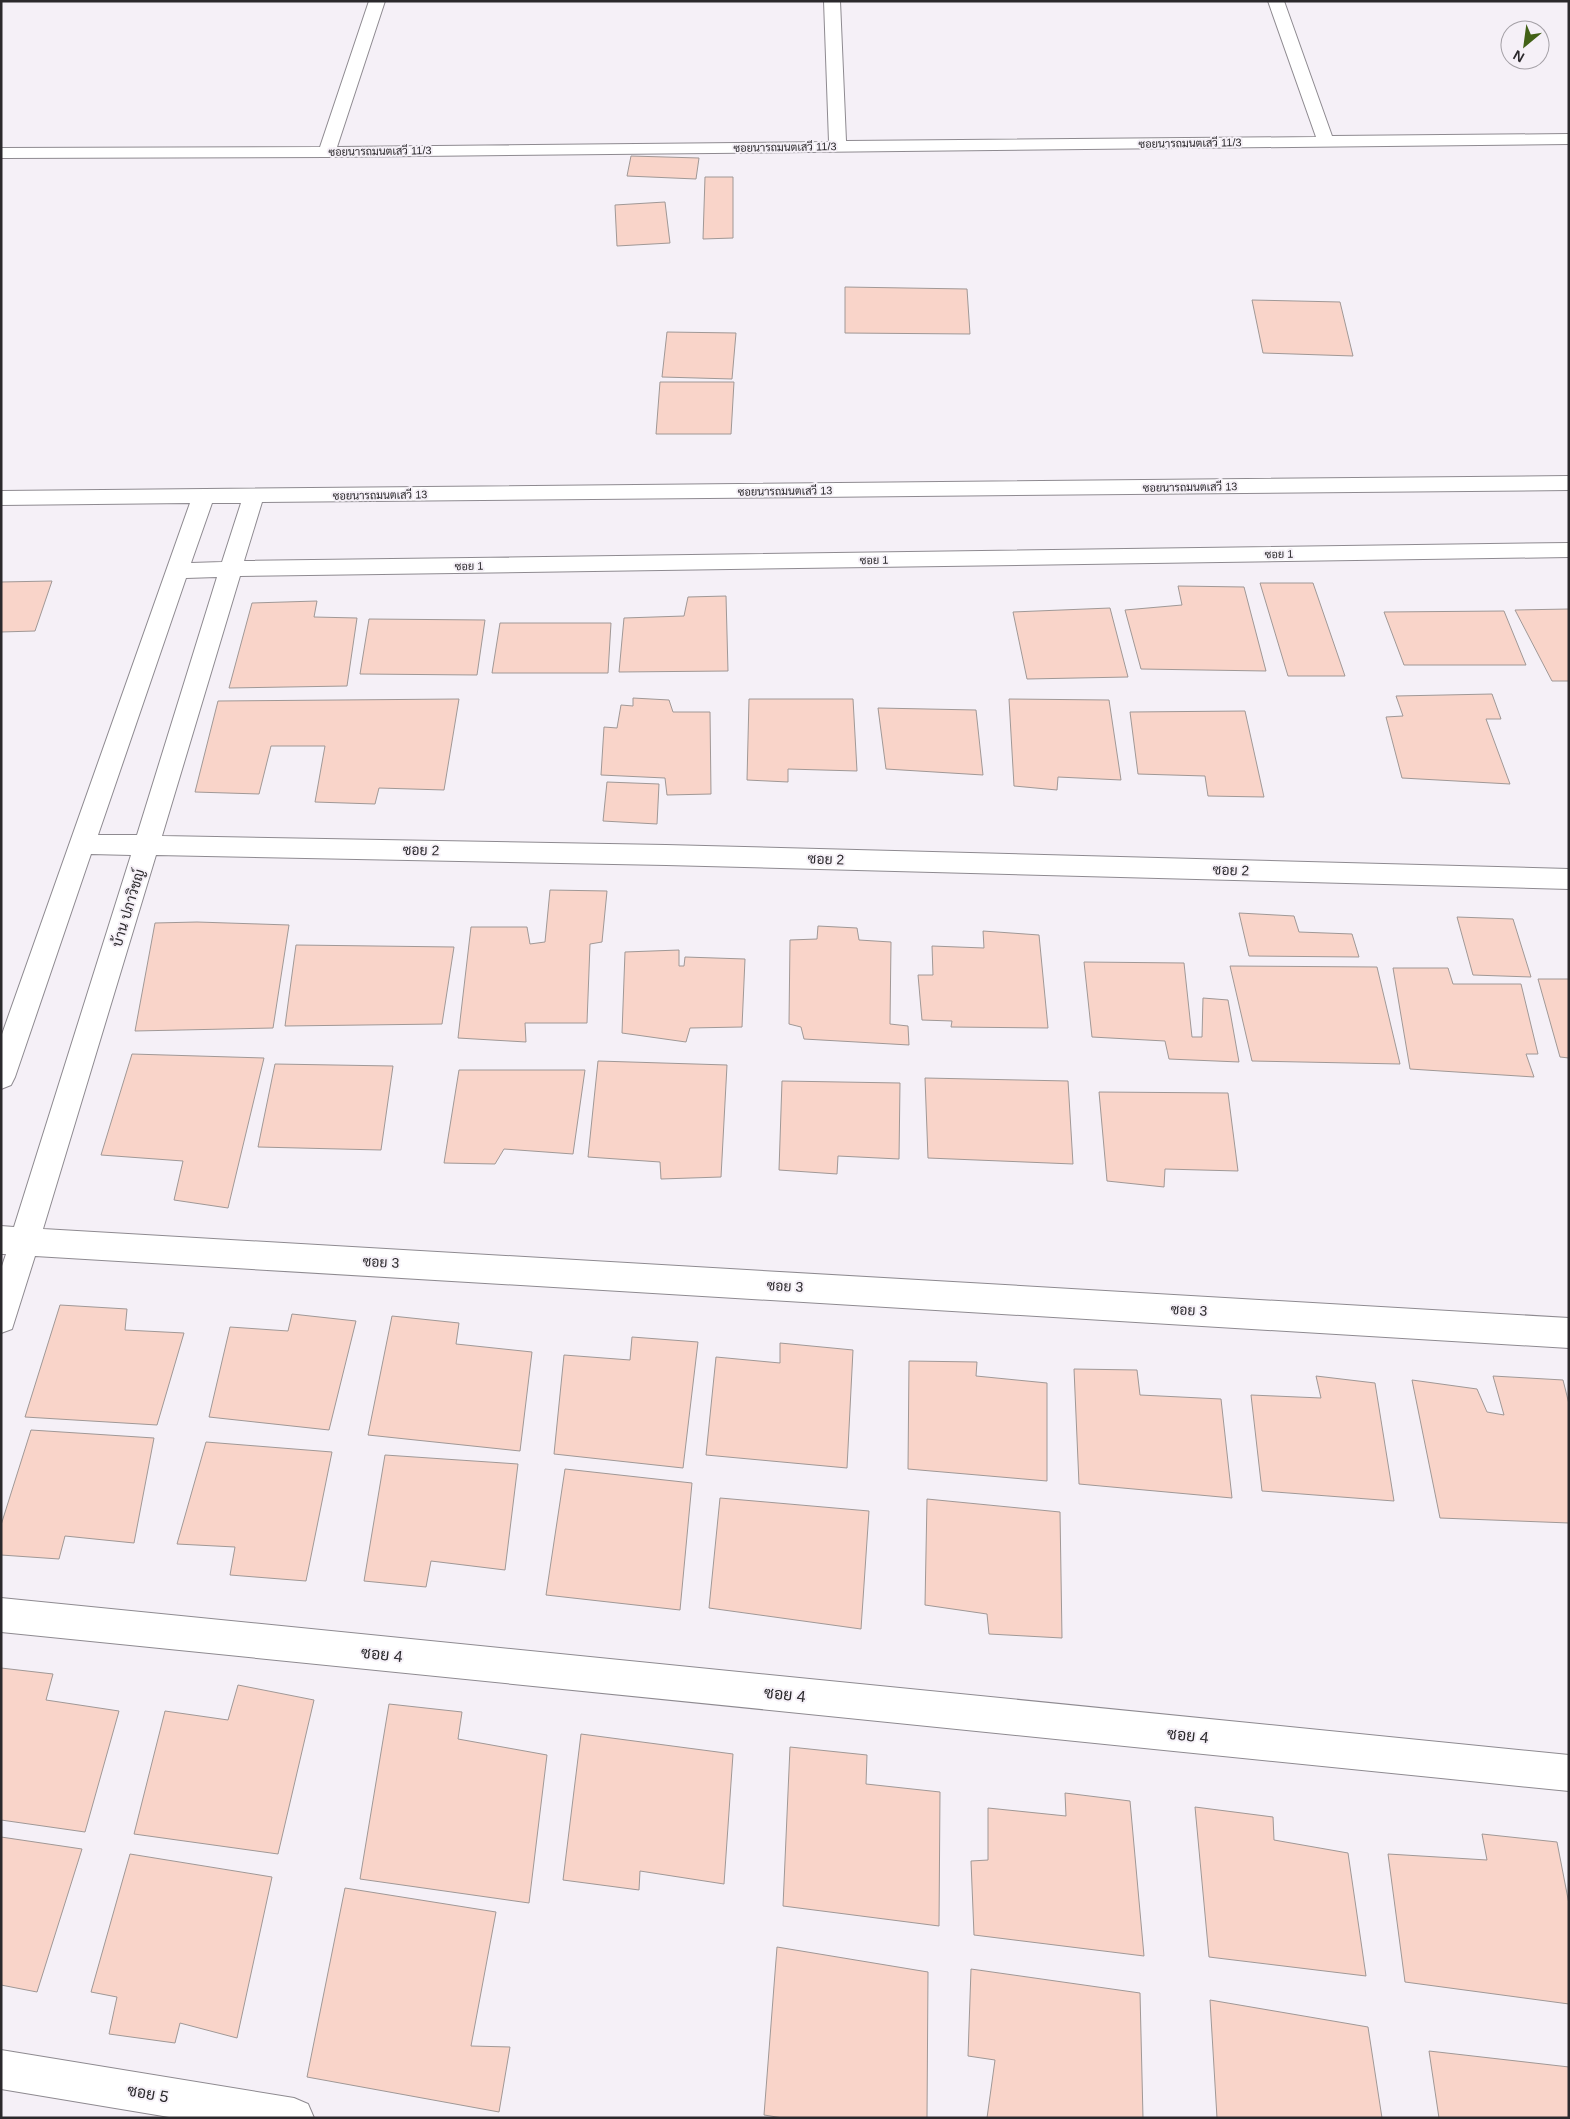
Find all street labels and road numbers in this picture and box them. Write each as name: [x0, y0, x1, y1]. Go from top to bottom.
street label: ซอยนารถมนตเสวี 11/3: [1138, 134, 1242, 150]
street label: ซอยนารถมนตเสวี 11/3: [733, 138, 837, 154]
street label: ซอยนารถมนตเสวี 11/3: [328, 142, 432, 158]
street label: ซอยนารถมนตเสวี 13: [1143, 478, 1237, 494]
street label: ซอยนารถมนตเสวี 13: [738, 482, 832, 498]
street label: ซอยนารถมนตเสวี 13: [333, 486, 427, 502]
street label: ซอย 1: [1265, 548, 1293, 560]
street label: ซอย 1: [860, 554, 888, 566]
street label: ซอย 1: [455, 560, 483, 572]
street label: ซอย 2: [403, 842, 440, 858]
street label: ซอย 2: [807, 850, 845, 868]
street label: ซอย 2: [1212, 861, 1250, 879]
street label: บ้าน ปภาวิชญ์: [108, 867, 148, 949]
street label: ซอย 3: [362, 1253, 400, 1271]
street label: ซอย 3: [766, 1277, 804, 1295]
street label: ซอย 3: [1170, 1301, 1208, 1319]
street label: ซอย 4: [360, 1644, 404, 1665]
street label: ซอย 4: [763, 1684, 807, 1705]
street label: ซอย 4: [1166, 1725, 1210, 1746]
street label: ซอย 5: [126, 2081, 170, 2106]

